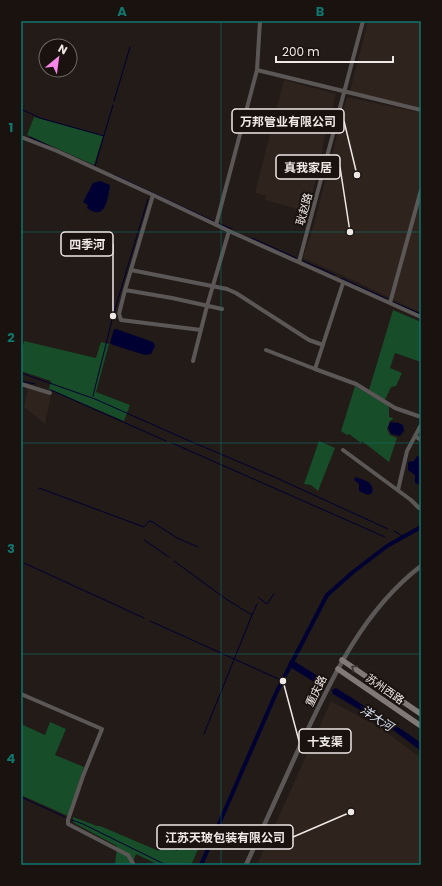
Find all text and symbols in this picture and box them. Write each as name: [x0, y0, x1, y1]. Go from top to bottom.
text: A: [117, 2, 127, 21]
text: B: [316, 2, 325, 21]
north arrow: [38, 38, 78, 78]
scale bar: [276, 38, 393, 64]
text: N: [55, 40, 70, 58]
text: 200 m: [282, 43, 320, 60]
callout: 万邦管业有限公司: [232, 109, 344, 133]
text: 万邦管业有限公司: [240, 113, 336, 130]
text: 1: [9, 118, 13, 137]
callout: 真我家居: [276, 155, 340, 179]
text: 真我家居: [284, 159, 332, 176]
street label: 耿赵路: [292, 191, 316, 227]
callout: 四季河: [61, 232, 113, 256]
text: 四季河: [69, 236, 105, 253]
text: 2: [7, 328, 15, 347]
text: 3: [7, 539, 15, 558]
one-way arrow: [351, 665, 358, 673]
street label: 苏州西路: [362, 670, 408, 708]
street label: 重庆路: [302, 673, 330, 709]
water label: 洋大河: [357, 701, 398, 736]
callout: 十支渠: [299, 729, 351, 753]
text: 十支渠: [307, 733, 343, 750]
text: 4: [7, 749, 16, 768]
callout: 江苏天玻包装有限公司: [157, 825, 293, 849]
text: 江苏天玻包装有限公司: [165, 829, 285, 846]

